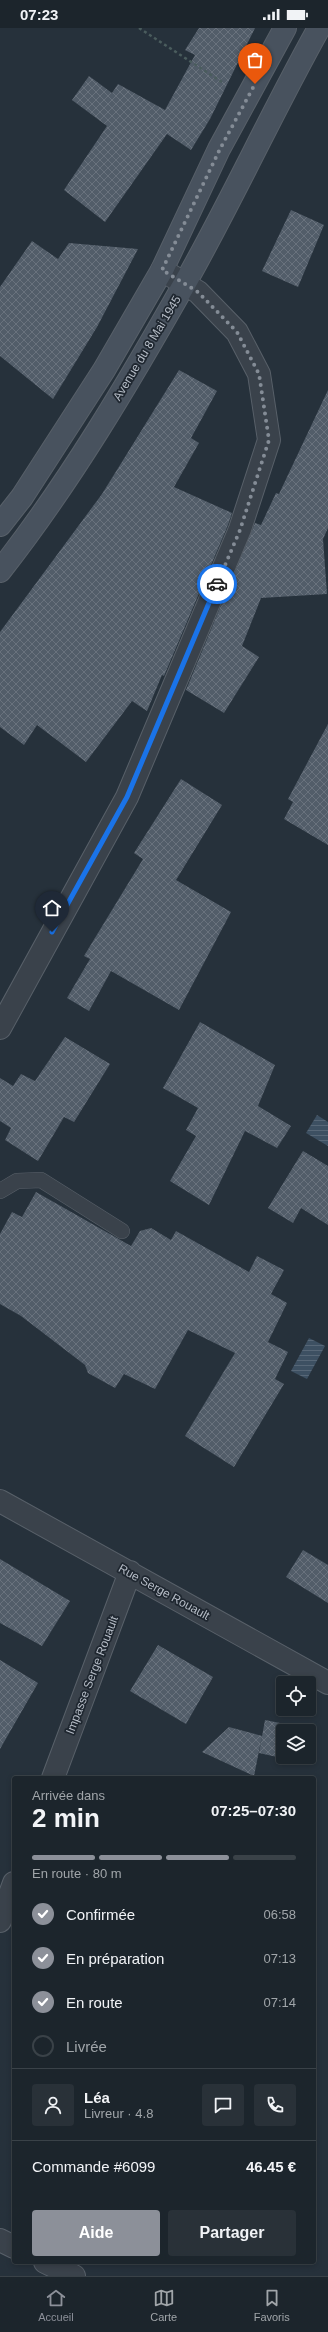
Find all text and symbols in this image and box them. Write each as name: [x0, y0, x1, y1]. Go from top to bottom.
text: 07:23: [20, 6, 58, 23]
pin: [238, 43, 272, 84]
icon: bag: [244, 49, 266, 71]
street label: Avenue du 8 Mai 1945: [110, 293, 184, 403]
courier: [197, 564, 237, 604]
icon: car: [206, 573, 228, 595]
pin: [35, 891, 69, 932]
icon: home: [41, 897, 63, 919]
street label: Rue Serge Rouault: [116, 1561, 213, 1623]
street label: Impasse Serge Rouault: [63, 1613, 121, 1736]
map controls: [276, 1676, 316, 1764]
button: locate: [276, 1676, 316, 1716]
button: layers: [276, 1724, 316, 1764]
text: Arrivée dans: [32, 1788, 105, 1803]
text: 07:25–07:30: [211, 1802, 296, 1819]
text: 2 min: [32, 1803, 100, 1833]
text: En route · 80 m: [32, 1866, 122, 1881]
icon: check: [32, 1903, 54, 1925]
text: Confirmée: [66, 1906, 135, 1923]
text: 06:58: [263, 1907, 296, 1922]
icon: check: [32, 1947, 54, 1969]
text: En préparation: [66, 1950, 164, 1967]
text: 07:13: [263, 1951, 296, 1966]
icon: check: [32, 1991, 54, 2013]
text: En route: [66, 1994, 123, 2011]
text: 07:14: [263, 1995, 296, 2010]
text: Livrée: [66, 2038, 107, 2055]
button: person: [32, 2084, 74, 2126]
button: chat: [202, 2084, 244, 2126]
button: phone: [254, 2084, 296, 2126]
text: Léa: [84, 2089, 110, 2106]
text: Livreur · 4.8: [84, 2106, 153, 2121]
text: Commande #6099: [32, 2158, 155, 2175]
text: 46.45 €: [246, 2158, 296, 2175]
button: Aide: [32, 2210, 160, 2256]
button: Partager: [168, 2210, 296, 2256]
tab: Accueil: [38, 2287, 74, 2323]
tab: Carte: [150, 2287, 177, 2323]
tab: Favoris: [254, 2287, 290, 2323]

